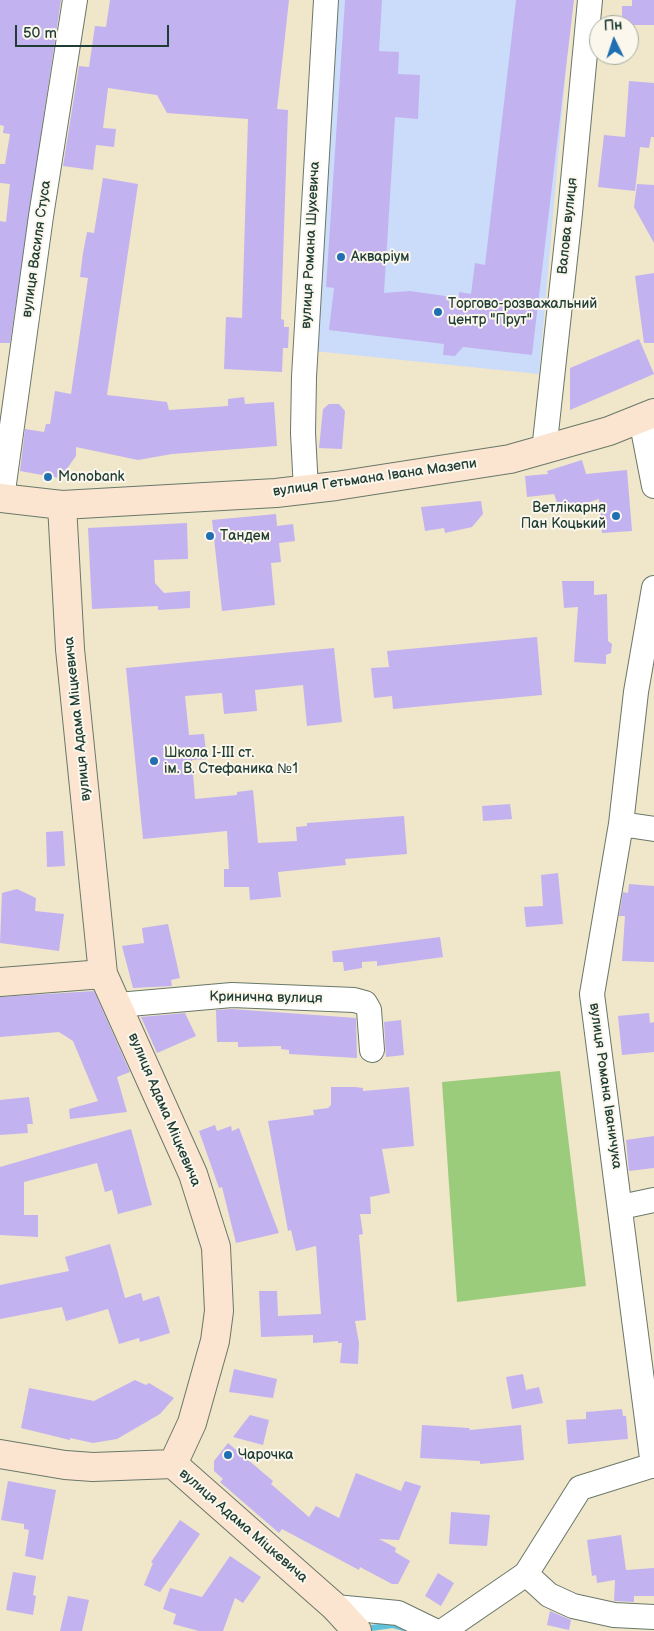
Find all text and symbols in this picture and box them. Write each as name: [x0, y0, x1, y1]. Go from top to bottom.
scale bar: [18, 15, 171, 47]
north arrow: [589, 15, 639, 65]
text: Пн: [603, 16, 623, 35]
text: 50 m: [23, 24, 57, 43]
street label: вулиця Романа Шухевича: [298, 161, 324, 329]
street label: Валова вулиця: [555, 177, 581, 275]
street label: вулиця Василя Стуса: [19, 179, 55, 319]
place label: Акваріум: [351, 249, 410, 265]
marker: Акваріум: [335, 251, 347, 263]
place label: Торгово-розважальний центр "Прут": [448, 296, 597, 328]
marker: Торгово-розважальний центр "Прут": [432, 306, 444, 318]
street label: вулиця Гетьмана Івана Мазепи: [272, 455, 478, 501]
place label: Monobank: [58, 469, 124, 485]
marker: Monobank: [42, 471, 54, 483]
place label: Ветлікарня Пан Коцький: [521, 500, 606, 532]
marker: Ветлікарня Пан Коцький: [610, 510, 622, 522]
place label: Тандем: [220, 528, 270, 544]
marker: Тандем: [204, 530, 216, 542]
street label: вулиця Адама Міцкевича: [61, 636, 95, 802]
place label: Школа I-III ст. ім. В. Стефаника №1: [164, 745, 298, 778]
marker: Школа I-III ст. ім. В. Стефаника №1: [148, 755, 160, 767]
street label: Кринична вулиця: [209, 989, 323, 1007]
street label: вулиця Романа Іваничука: [585, 1002, 625, 1170]
street label: вулиця Адама Міцкевича: [124, 1031, 204, 1189]
place label: Чарочка: [238, 1447, 294, 1463]
marker: Чарочка: [222, 1449, 234, 1461]
street label: вулиця Адама Міцкевича: [175, 1465, 311, 1587]

